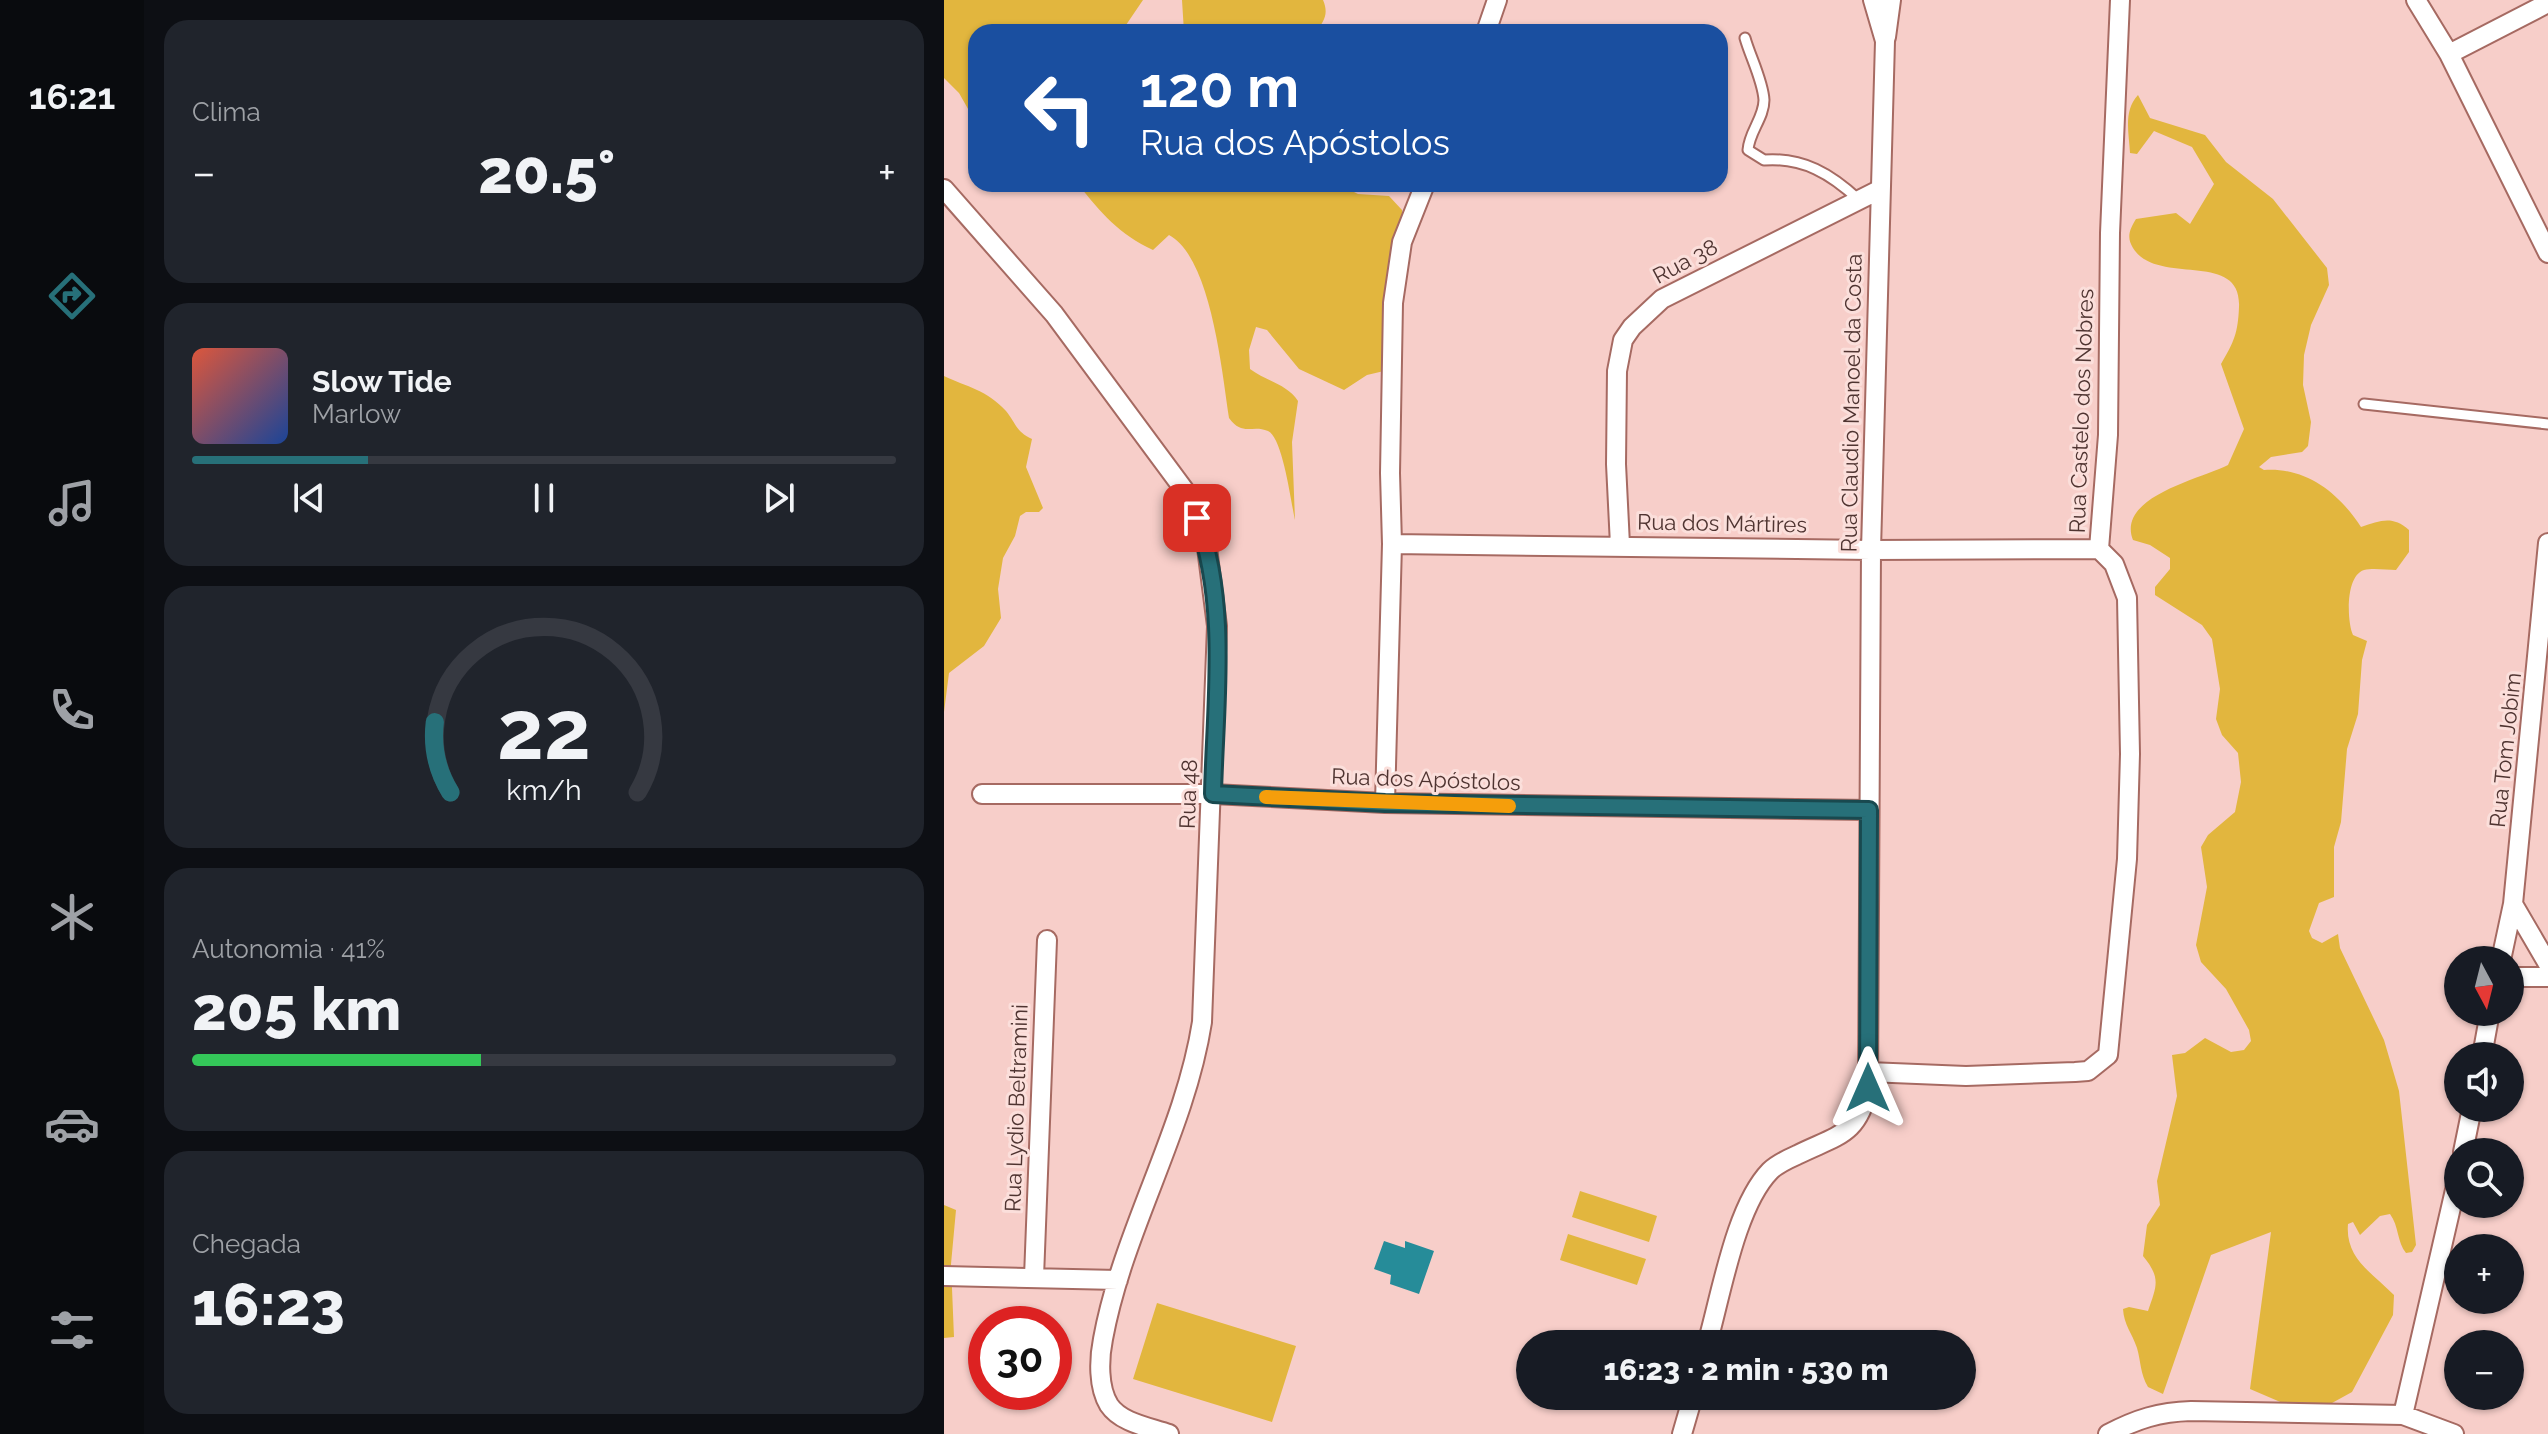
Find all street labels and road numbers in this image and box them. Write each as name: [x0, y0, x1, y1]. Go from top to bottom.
street label: Rua 38: [1648, 233, 1722, 289]
street label: Rua Claudio Manoel da Costa: [1835, 254, 1867, 552]
street label: Rua Castelo dos Nobres: [2064, 288, 2098, 534]
street label: Rua dos Mártires: [1637, 509, 1807, 537]
street label: Rua Tom Jobim: [2484, 671, 2526, 829]
street label: Rua 48: [1174, 759, 1202, 829]
street label: Rua dos Apóstolos: [1331, 763, 1521, 795]
street label: Rua Lydio Beltramini: [999, 1004, 1033, 1212]

